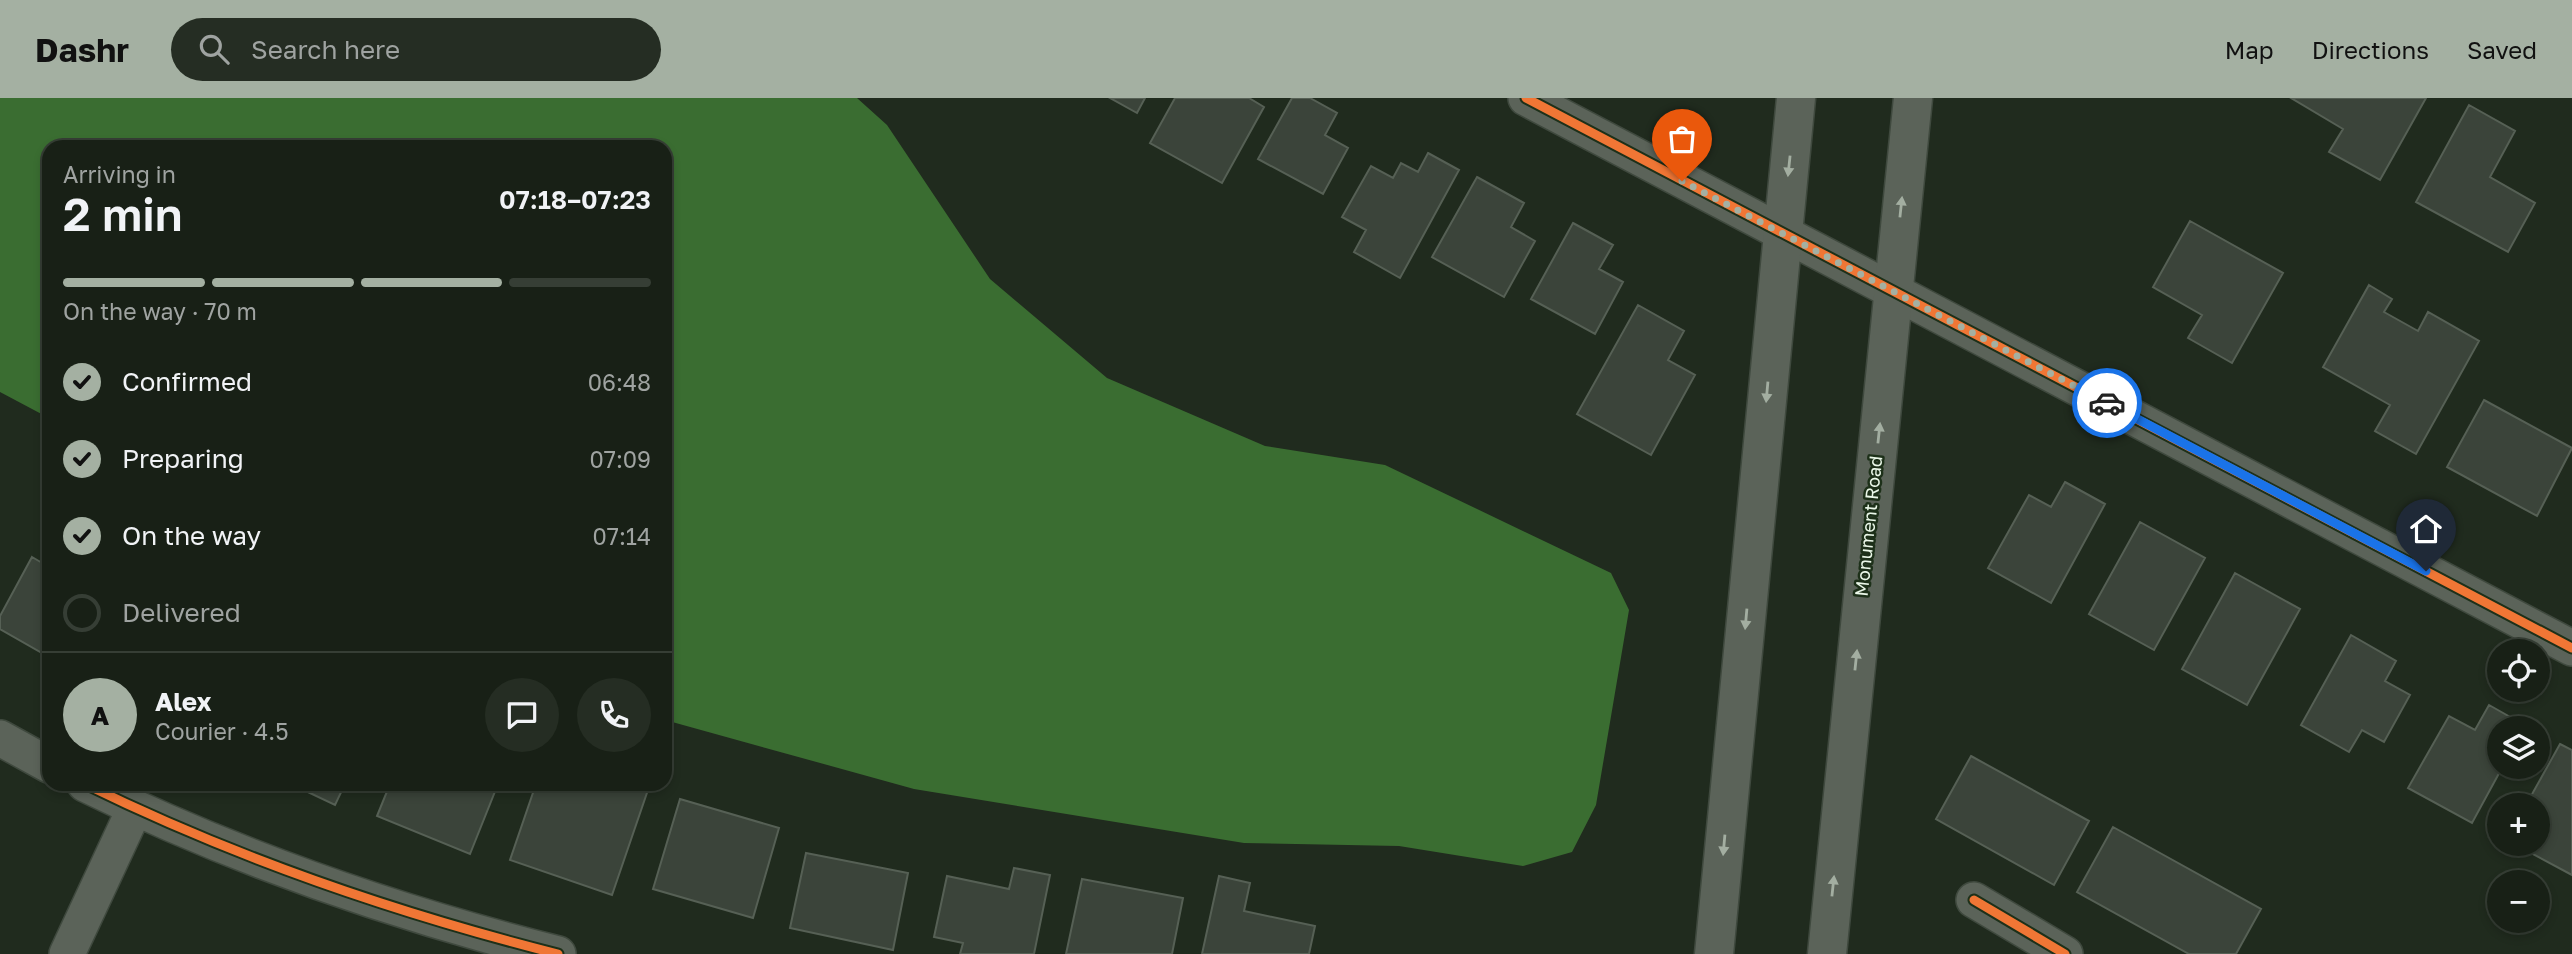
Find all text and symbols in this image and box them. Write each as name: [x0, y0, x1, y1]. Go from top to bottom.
search box: [171, 18, 661, 81]
text: Dashr: [35, 30, 129, 69]
icon: search: [195, 30, 233, 68]
text: Search here: [251, 34, 400, 65]
text: Map: [2225, 35, 2274, 64]
text: Directions: [2312, 35, 2429, 64]
text: Saved: [2467, 35, 2537, 64]
pin: [1652, 109, 1712, 181]
icon: bag: [1663, 120, 1701, 158]
one-way arrow: [1783, 155, 1794, 177]
text: Arriving in: [63, 160, 176, 188]
text: 07:18–07:23: [499, 184, 651, 215]
text: 2 min: [63, 186, 183, 241]
one-way arrow: [1896, 196, 1907, 218]
text: On the way · 70 m: [63, 297, 257, 325]
icon: check: [63, 363, 101, 401]
text: Confirmed: [122, 366, 252, 397]
text: 06:48: [588, 368, 651, 396]
courier: [2072, 368, 2142, 438]
one-way arrow: [1761, 382, 1772, 404]
icon: car: [2088, 384, 2126, 422]
one-way arrow: [1873, 422, 1884, 444]
icon: check: [63, 440, 101, 478]
text: Preparing: [122, 443, 244, 474]
text: 07:09: [589, 445, 651, 473]
street label: Monument Road: [1850, 454, 1886, 597]
pin: [2396, 499, 2456, 571]
icon: home: [2407, 510, 2445, 548]
icon: check: [63, 517, 101, 555]
text: On the way: [122, 520, 261, 551]
text: 07:14: [592, 522, 651, 550]
text: Delivered: [122, 597, 241, 628]
one-way arrow: [1740, 608, 1751, 630]
map controls: [2487, 639, 2550, 933]
button: locate: [2487, 639, 2550, 702]
one-way arrow: [1851, 649, 1862, 671]
button: chat: [485, 678, 559, 752]
button: phone: [577, 678, 651, 752]
text: Alex: [155, 686, 212, 717]
text: A: [91, 700, 109, 731]
button: layers: [2487, 716, 2550, 779]
text: Courier · 4.5: [155, 717, 288, 745]
button: +: [2487, 793, 2550, 856]
one-way arrow: [1718, 834, 1729, 856]
button: −: [2487, 870, 2550, 933]
one-way arrow: [1828, 875, 1839, 897]

